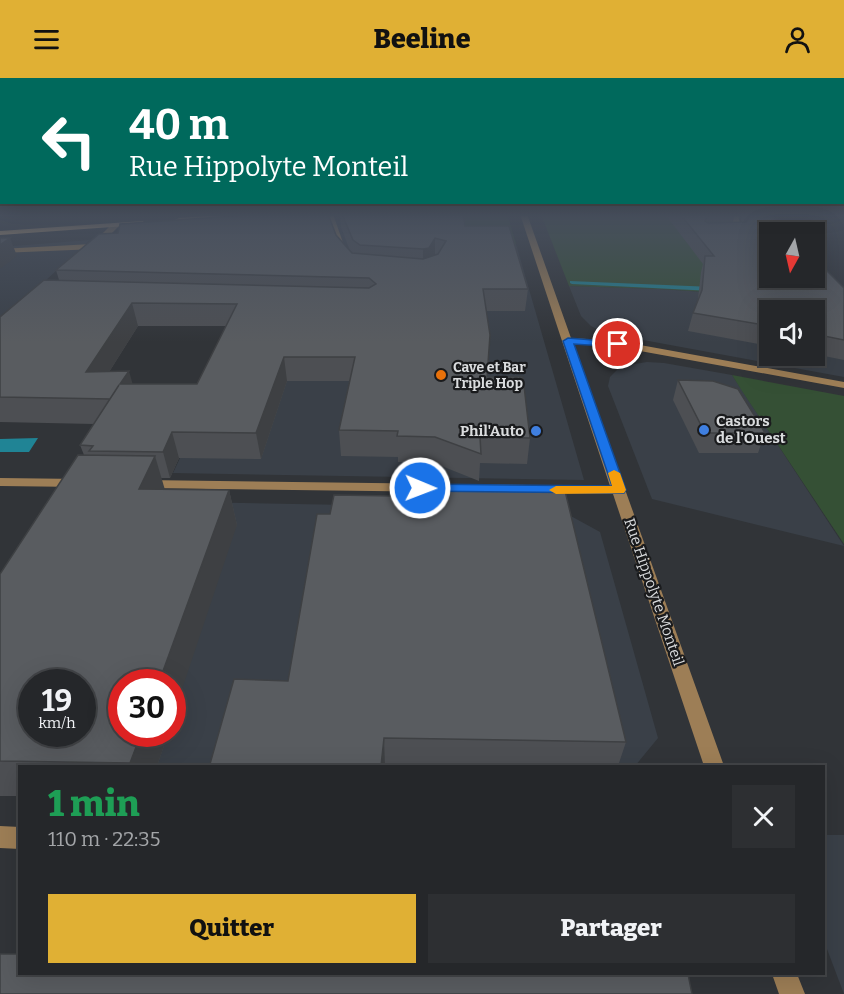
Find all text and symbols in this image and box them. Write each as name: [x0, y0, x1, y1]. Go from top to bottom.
icon: menu: [30, 23, 63, 56]
text: Beeline: [374, 23, 470, 55]
icon: person: [781, 23, 814, 56]
text: 40 m: [129, 100, 229, 150]
icon: left: [30, 102, 108, 180]
text: Rue Hippolyte Monteil: [129, 151, 408, 183]
north arrow: [759, 222, 825, 288]
map controls: [759, 222, 825, 366]
button: sound: [759, 300, 825, 366]
pin: [592, 318, 643, 369]
icon: arrive: [601, 327, 634, 360]
place label: Cave et Bar Triple Hop: [453, 359, 526, 392]
marker: Cave et Bar Triple Hop: [434, 368, 448, 382]
place label: Castors de l'Ouest: [716, 412, 786, 447]
place label: Phil'Auto: [460, 422, 524, 440]
marker: Castors de l'Ouest: [697, 423, 711, 437]
marker: Phil'Auto: [529, 424, 543, 438]
position arrow: [388, 456, 452, 520]
street label: Rue Hippolyte Monteil: [620, 516, 688, 668]
speed limit sign: 30: [108, 669, 186, 747]
text: 19: [42, 683, 72, 719]
text: km/h: [38, 714, 76, 732]
text: 1 min: [48, 782, 140, 826]
button: close: [732, 785, 795, 848]
text: 110 m · 22:35: [48, 827, 160, 851]
button: Quitter: [48, 894, 416, 963]
button: Partager: [428, 894, 795, 963]

